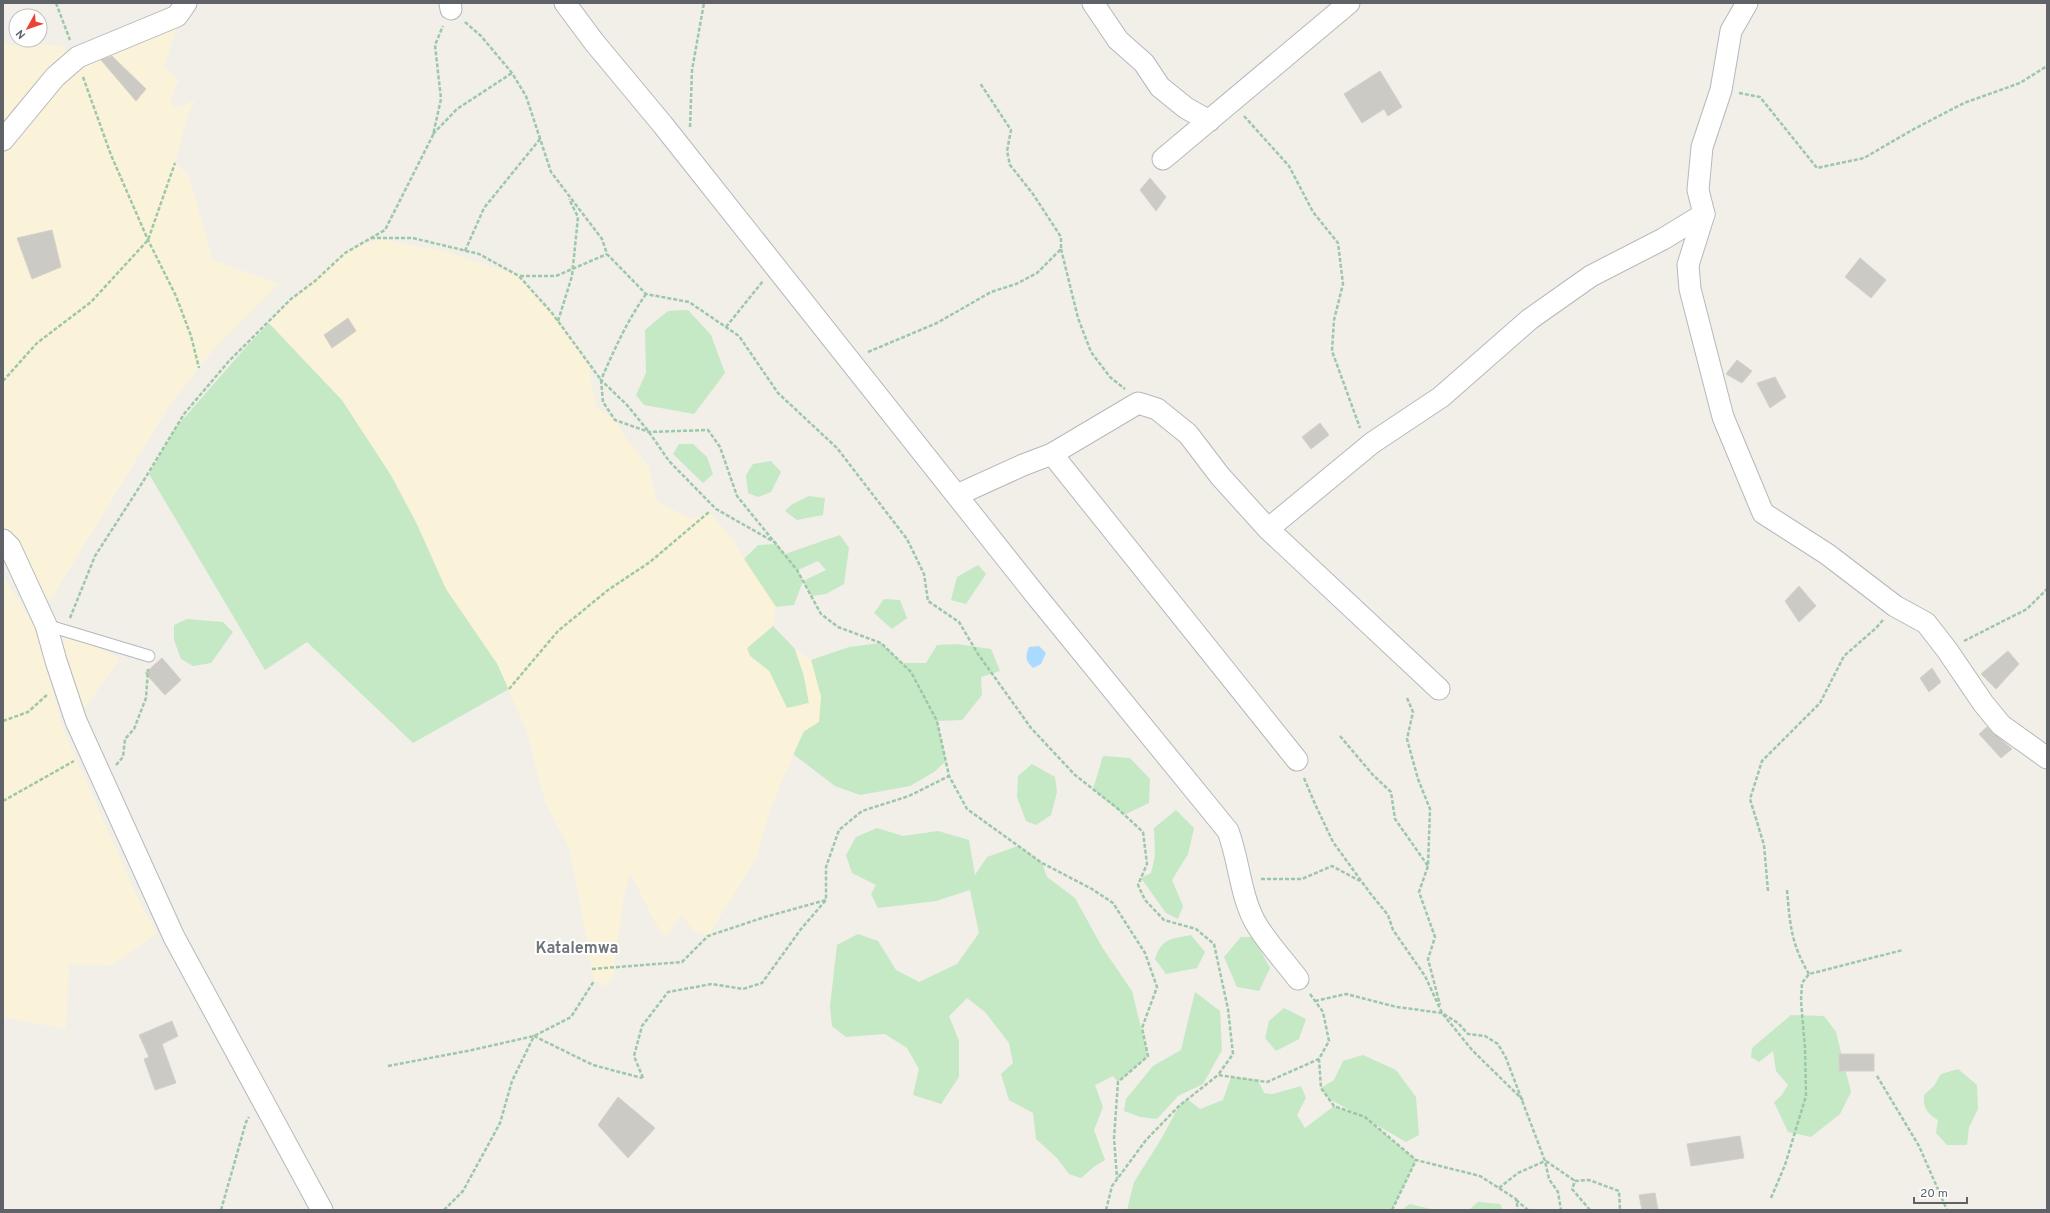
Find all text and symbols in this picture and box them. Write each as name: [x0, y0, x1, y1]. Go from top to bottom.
north arrow: [8, 8, 48, 48]
text: N: [13, 26, 29, 41]
district label: Katalemwa: [536, 939, 618, 959]
scale bar: [1914, 1179, 1967, 1205]
text: 20 m: [1920, 1186, 1948, 1202]

